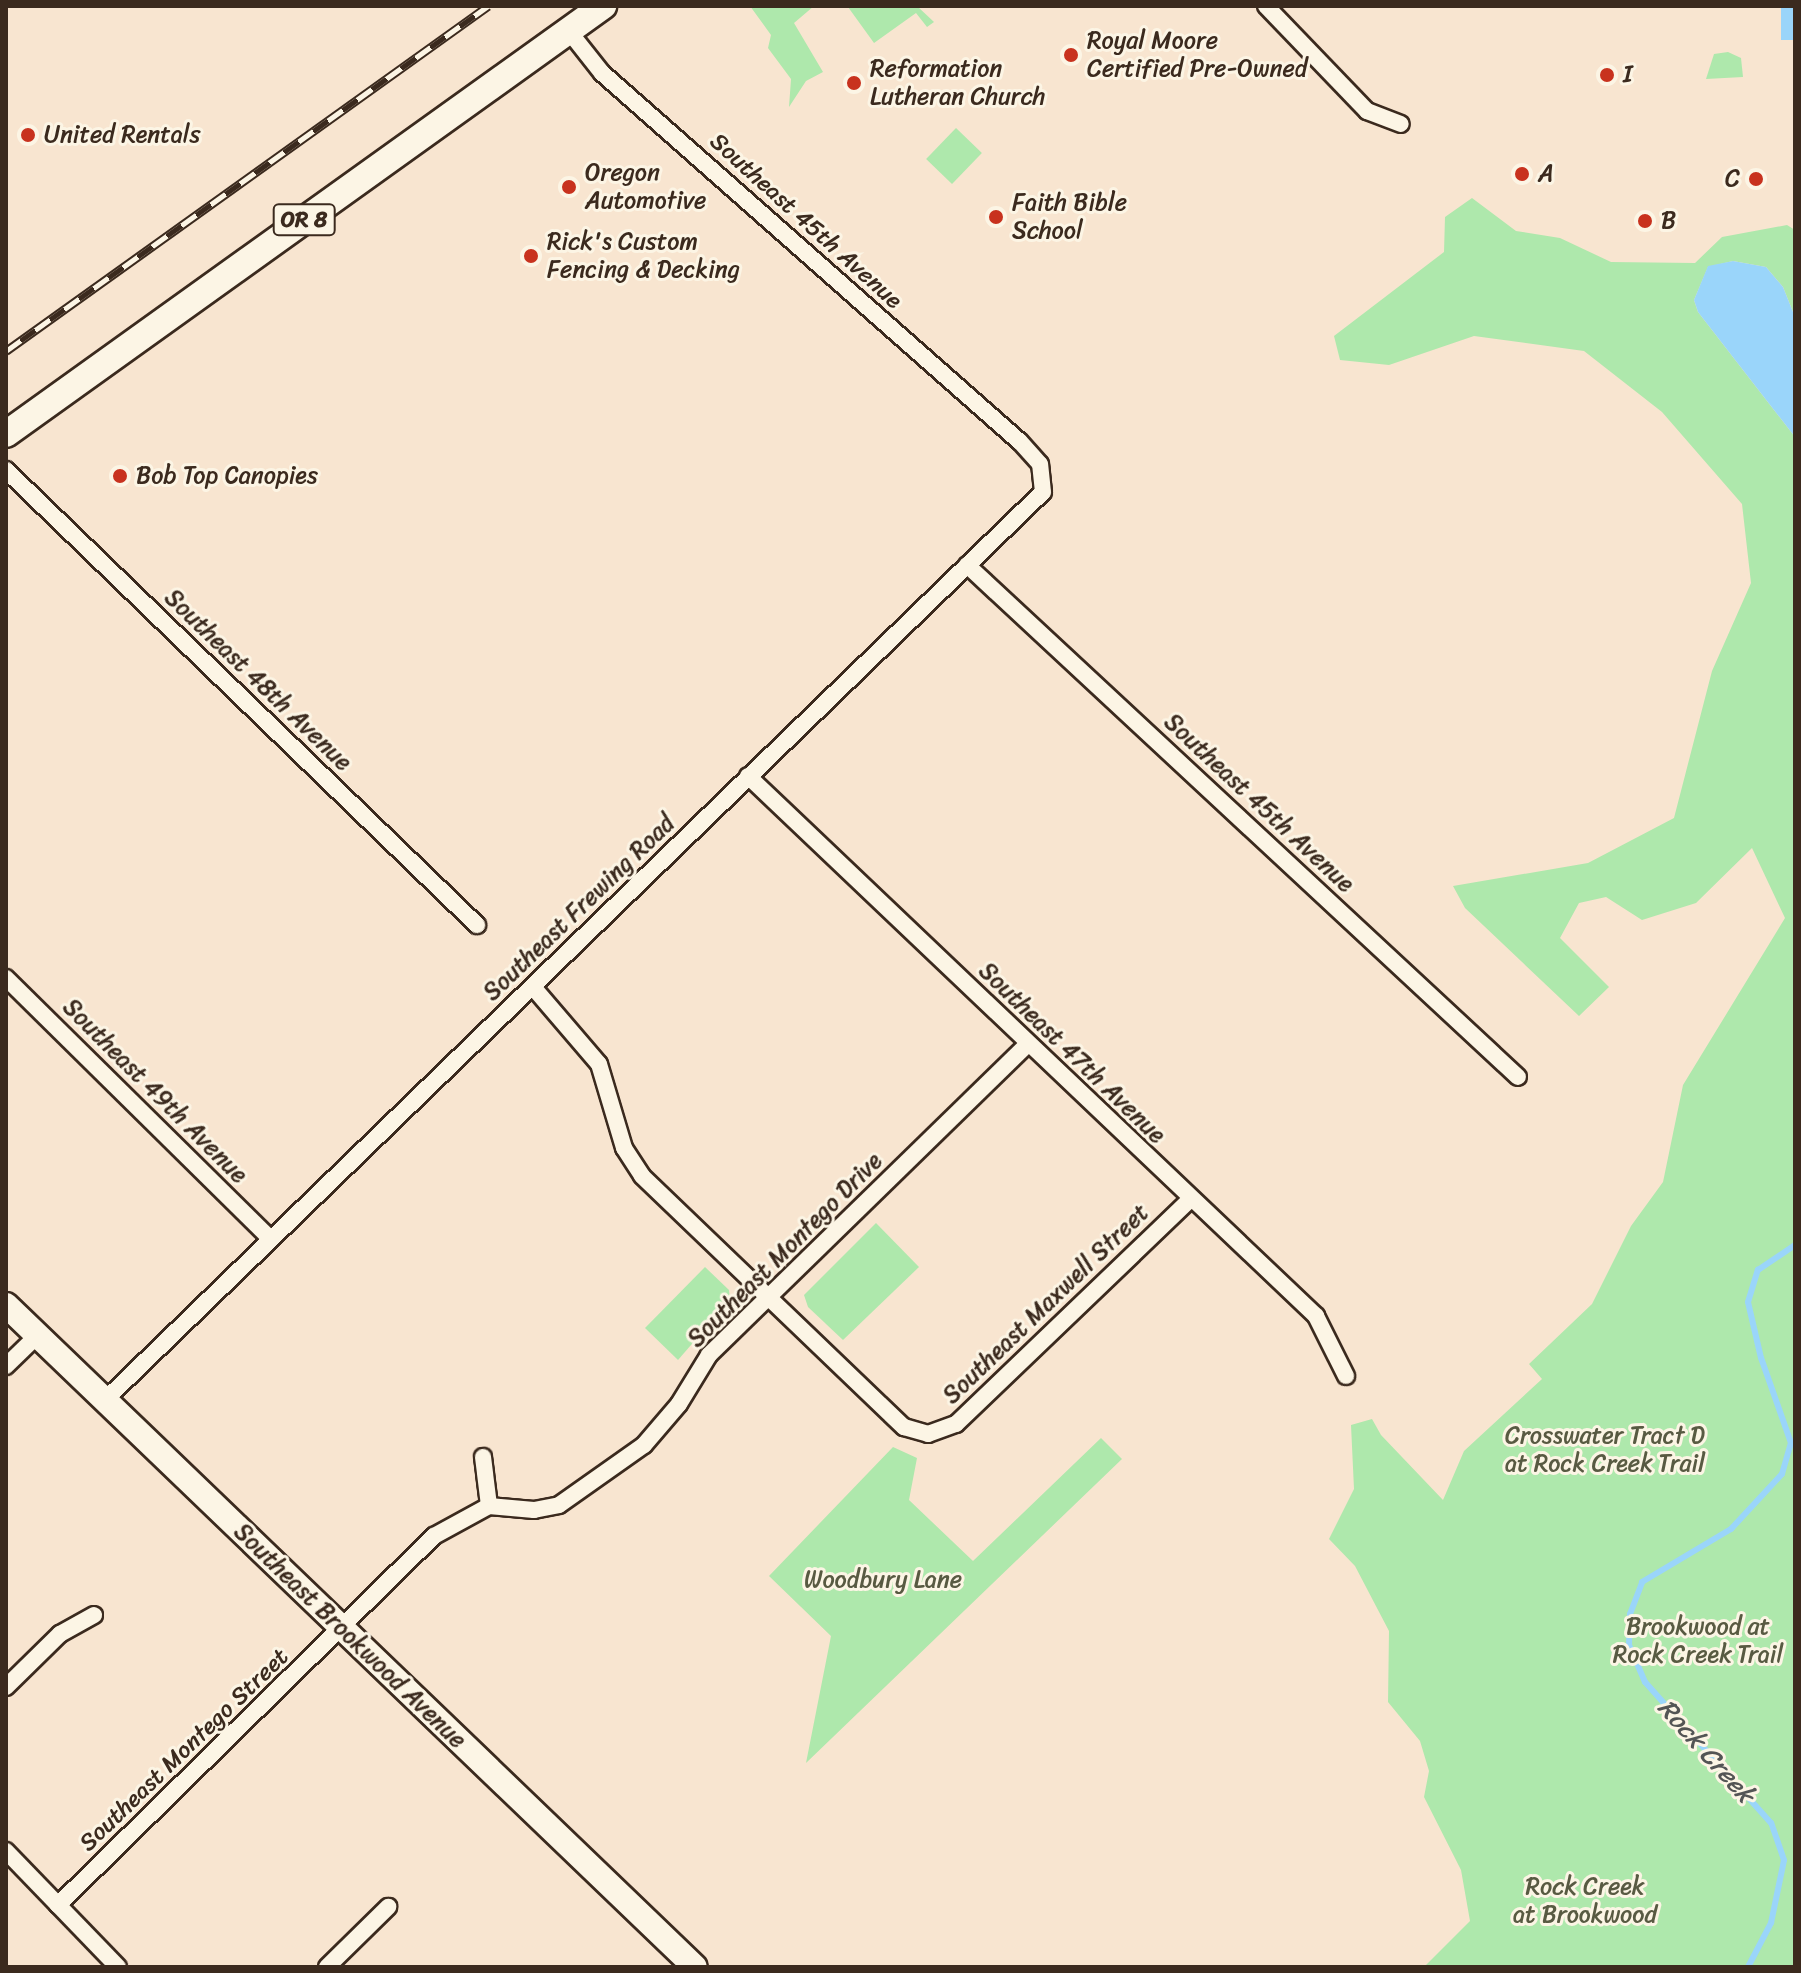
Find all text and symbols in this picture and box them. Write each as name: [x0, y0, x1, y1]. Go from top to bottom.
place label: Royal Moore Certified Pre-Owned: [1087, 27, 1308, 83]
marker: Royal Moore Certified Pre-Owned: [1062, 46, 1080, 64]
place label: Reformation Lutheran Church: [870, 55, 1045, 111]
place label: I: [1623, 61, 1633, 89]
marker: I: [1598, 66, 1616, 84]
marker: Reformation Lutheran Church: [845, 74, 863, 92]
place label: United Rentals: [44, 121, 201, 149]
marker: United Rentals: [19, 126, 37, 144]
street label: Southeast 45th Avenue: [704, 127, 908, 315]
place label: Oregon Automotive: [585, 159, 706, 215]
place label: A: [1538, 160, 1554, 188]
marker: A: [1513, 165, 1531, 183]
place label: C: [1725, 165, 1740, 193]
marker: C: [1747, 170, 1765, 188]
marker: Oregon Automotive: [560, 178, 578, 196]
place label: Faith Bible School: [1012, 189, 1127, 245]
road number: OR 8: [272, 202, 336, 238]
place label: B: [1661, 207, 1676, 235]
marker: Faith Bible School: [987, 208, 1005, 226]
marker: B: [1636, 212, 1654, 230]
place label: Rick's Custom Fencing & Decking: [547, 228, 740, 284]
marker: Rick's Custom Fencing & Decking: [522, 247, 540, 265]
place label: Bob Top Canopies: [136, 462, 319, 490]
marker: Bob Top Canopies: [111, 467, 129, 485]
street label: Southeast 48th Avenue: [159, 583, 357, 777]
street label: Southeast 45th Avenue: [1158, 708, 1360, 898]
street label: Southeast Frewing Road: [477, 809, 681, 1007]
street label: Southeast 47th Avenue: [973, 957, 1171, 1149]
street label: Southeast 49th Avenue: [57, 993, 253, 1189]
street label: Southeast Montego Drive: [681, 1146, 889, 1354]
street label: Southeast Maxwell Street: [937, 1198, 1155, 1410]
park label: Crosswater Tract D at Rock Creek Trail: [1504, 1422, 1706, 1478]
street label: Southeast Brookwood Avenue: [228, 1517, 472, 1755]
park label: Woodbury Lane: [804, 1566, 962, 1594]
park label: Brookwood at Rock Creek Trail: [1612, 1613, 1784, 1669]
street label: Southeast Montego Street: [73, 1642, 295, 1858]
water label: Rock Creek: [1651, 1692, 1761, 1810]
park label: Rock Creek at Brookwood: [1513, 1873, 1657, 1929]

